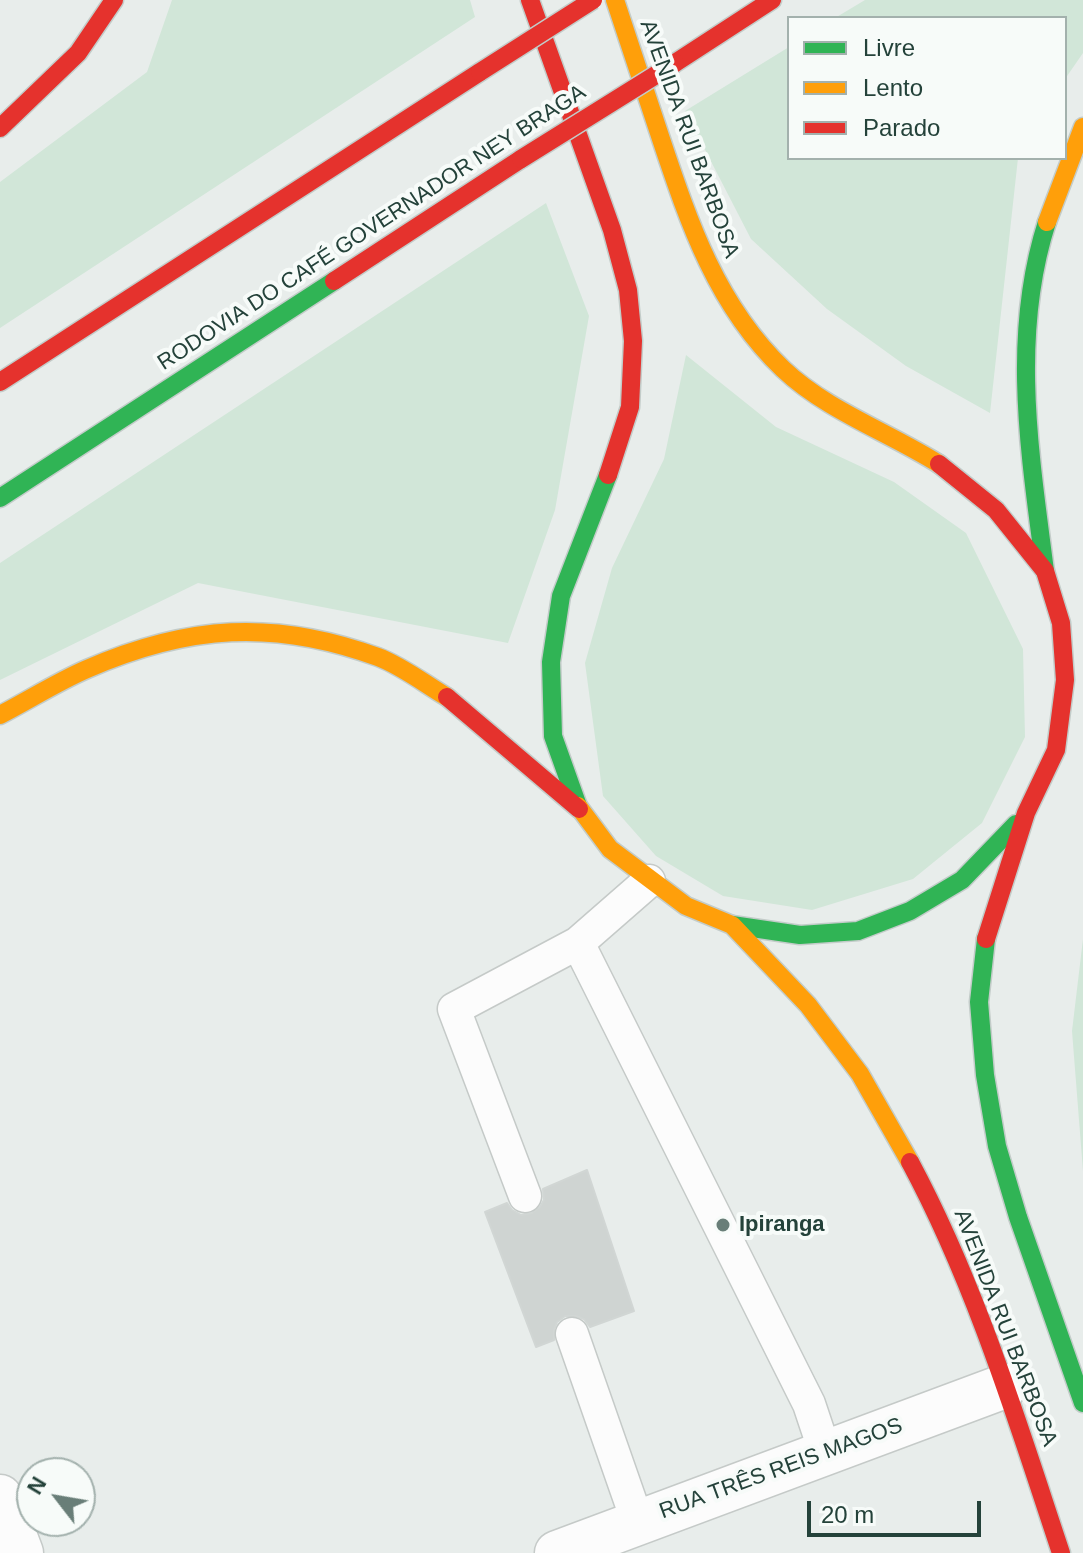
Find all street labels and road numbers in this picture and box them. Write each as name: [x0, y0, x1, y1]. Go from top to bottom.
street label: AVENIDA RUI BARBOSA: [634, 16, 744, 262]
street label: RODOVIA DO CAFÉ GOVERNADOR NEY BRAGA: [153, 79, 591, 377]
street label: AVENIDA RUI BARBOSA: [948, 1206, 1062, 1450]
street label: RUA TRÊS REIS MAGOS: [656, 1413, 906, 1525]

